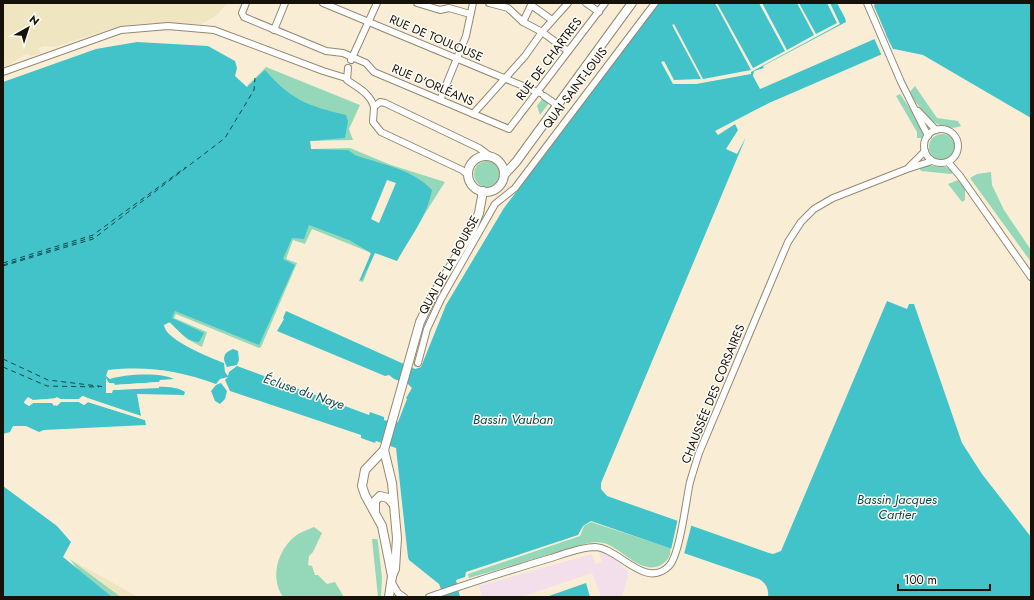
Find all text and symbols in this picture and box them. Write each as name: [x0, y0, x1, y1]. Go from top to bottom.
north arrow: [8, 8, 48, 48]
street label: RUE DE TOULOUSE: [386, 10, 486, 66]
text: N: [26, 11, 43, 29]
street label: RUE DE CHARTRES: [512, 13, 586, 104]
street label: QUAI SAINT-LOUIS: [538, 43, 612, 132]
street label: RUE D'ORLÉANS: [389, 60, 477, 111]
street label: QUAI DE LA BOURSE: [414, 212, 484, 318]
street label: CHAUSSÉE DES CORSAIRES: [677, 321, 749, 466]
water label: Écluse du Naye: [261, 369, 347, 414]
water label: Bassin Vauban: [473, 410, 553, 429]
water label: Bassin Jacques Cartier: [857, 490, 938, 524]
scale bar: [898, 566, 990, 592]
text: 100 m: [904, 571, 937, 589]

